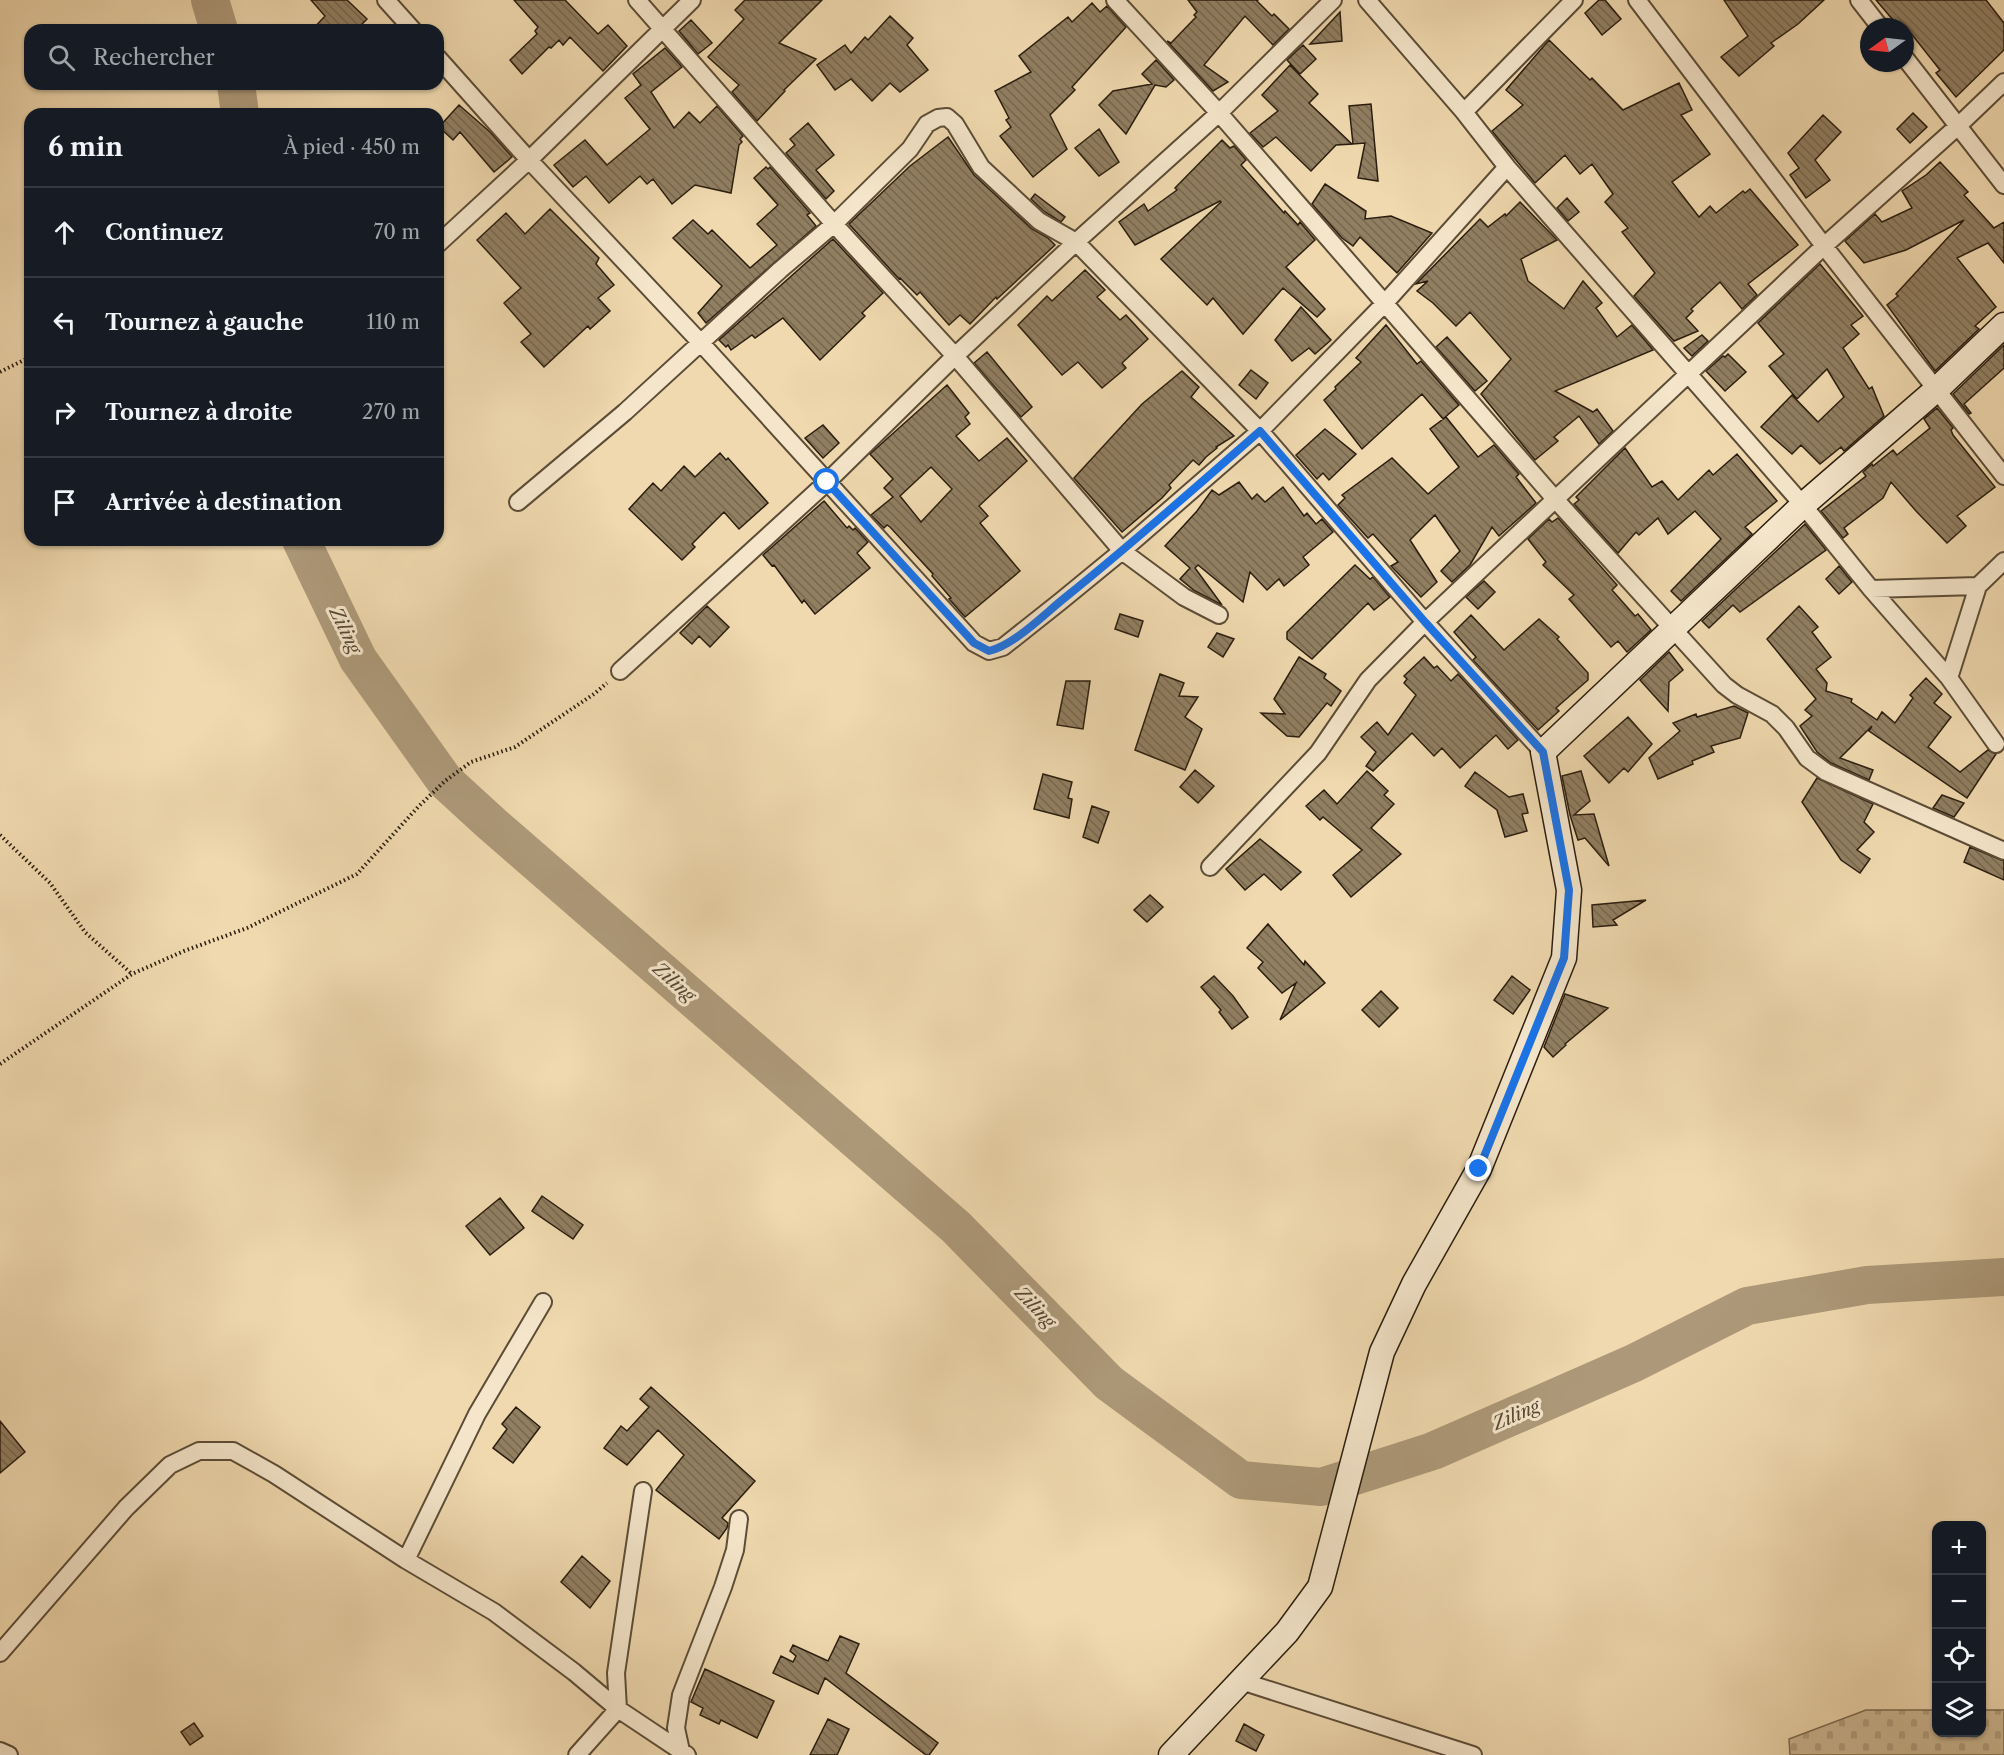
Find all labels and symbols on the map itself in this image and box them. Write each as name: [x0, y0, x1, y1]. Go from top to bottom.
north arrow: [1860, 18, 1914, 72]
route start: [813, 468, 839, 494]
water label: Ziling: [324, 602, 367, 659]
water label: Ziling: [647, 957, 701, 1008]
route end: [1465, 1155, 1491, 1181]
water label: Ziling: [1009, 1281, 1061, 1334]
water label: Ziling: [1488, 1394, 1545, 1436]

